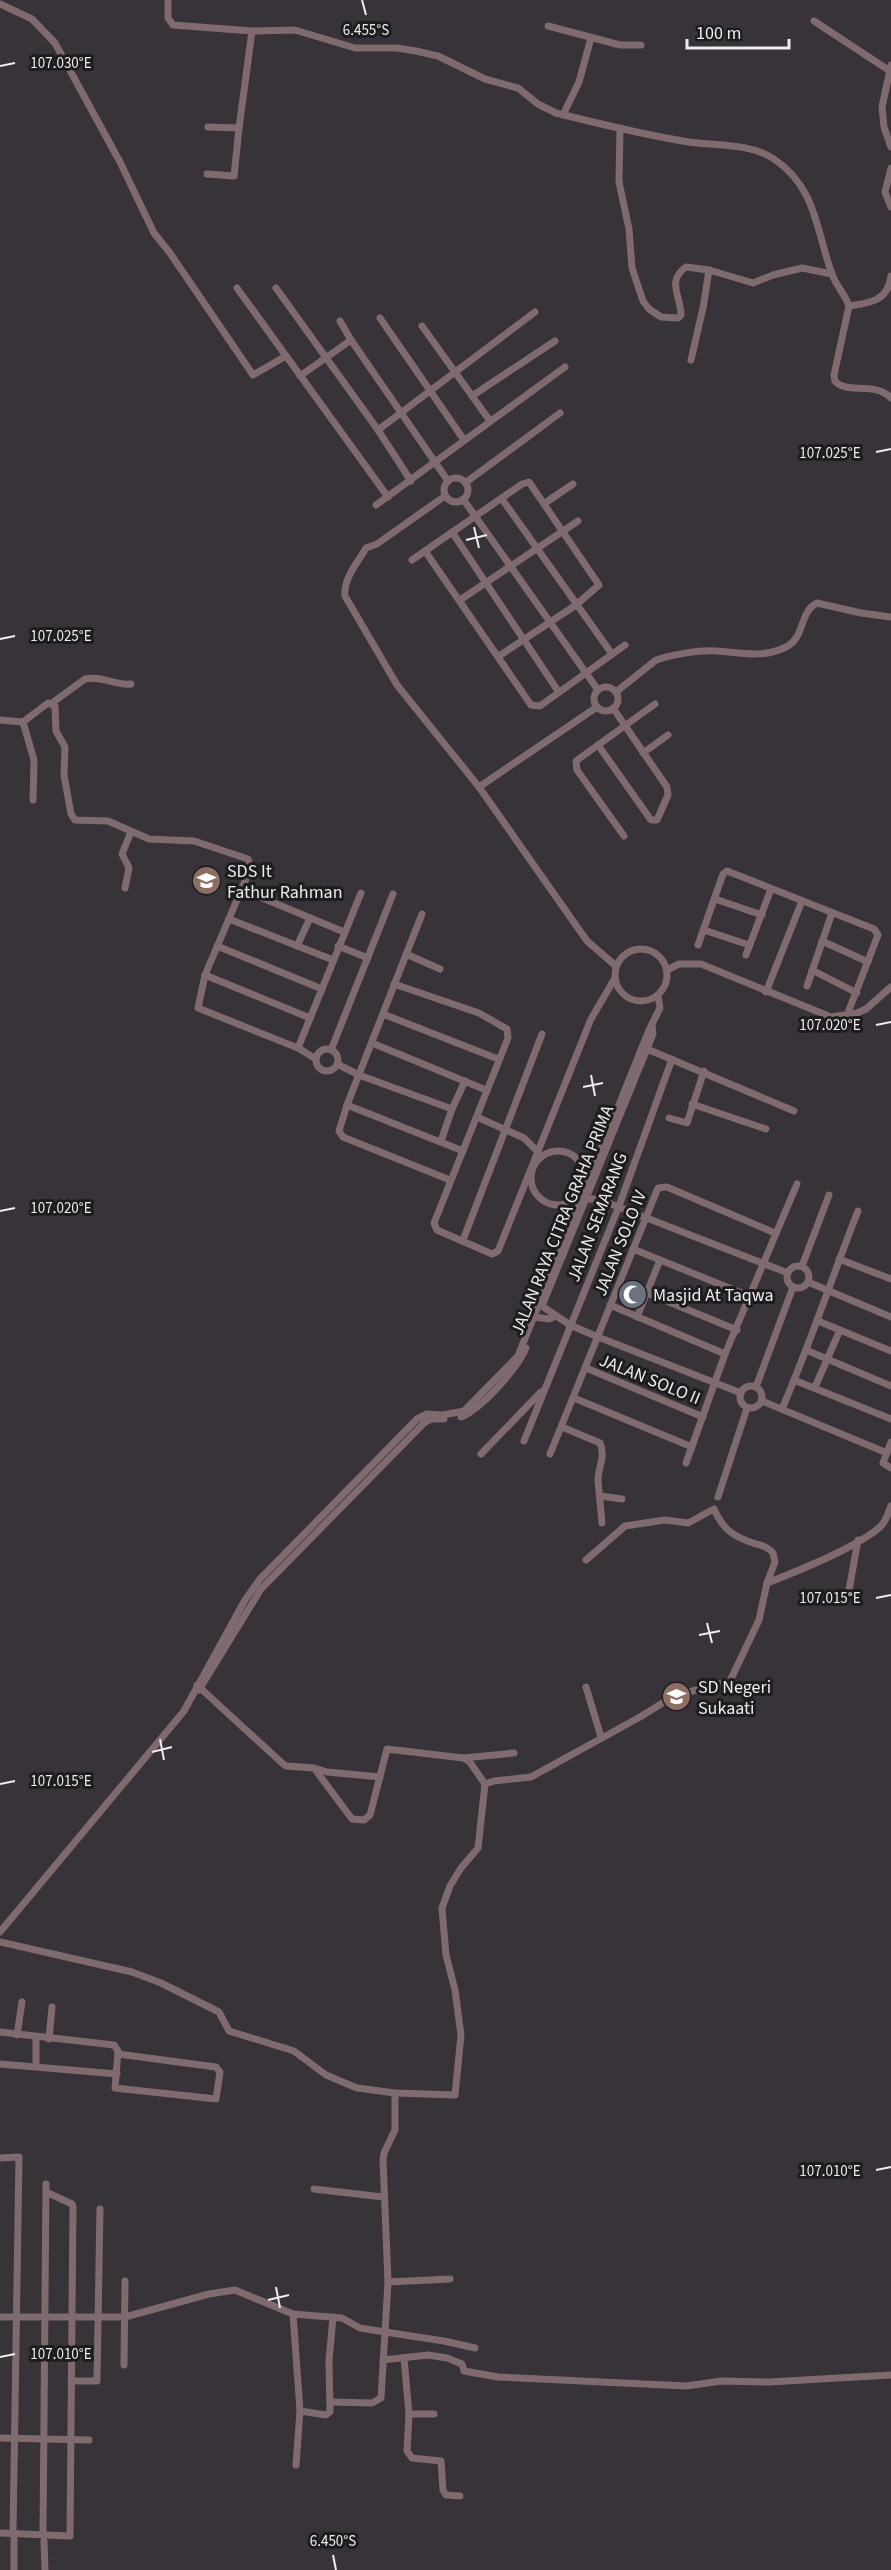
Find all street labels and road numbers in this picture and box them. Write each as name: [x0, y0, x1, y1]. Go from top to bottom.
street label: JALAN RAYA CITRA GRAHA PRIMA: [505, 1101, 620, 1339]
street label: JALAN SEMARANG: [561, 1149, 634, 1286]
street label: JALAN SOLO IV: [588, 1186, 653, 1300]
street label: JALAN SOLO II: [595, 1348, 704, 1411]

